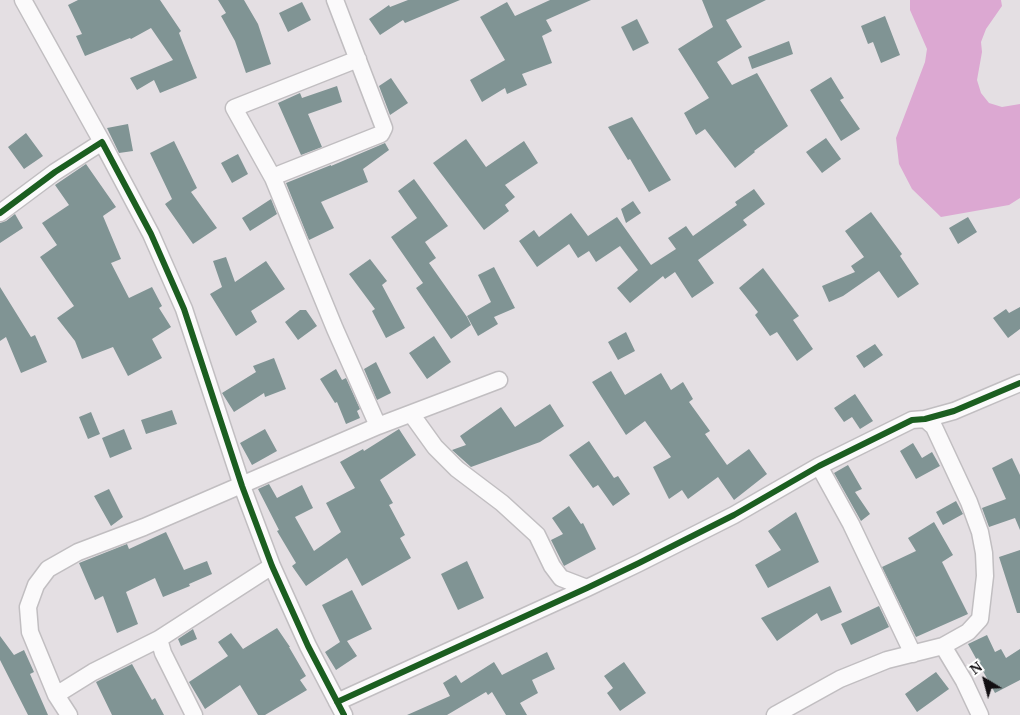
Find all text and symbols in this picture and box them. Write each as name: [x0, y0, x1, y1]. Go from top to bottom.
north arrow: [960, 655, 1010, 705]
text: N: [966, 657, 986, 679]

